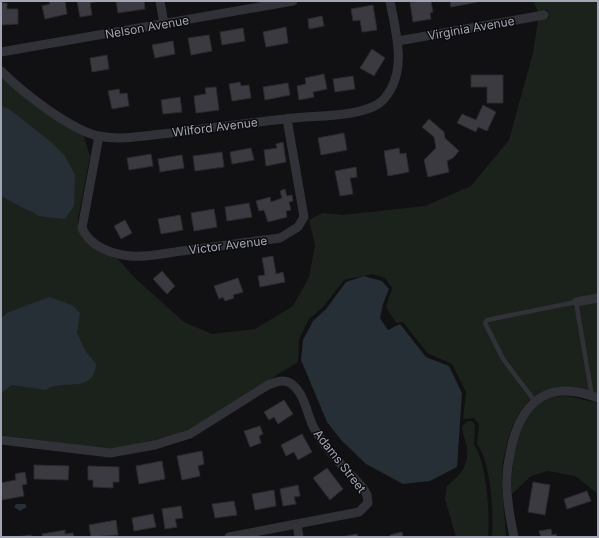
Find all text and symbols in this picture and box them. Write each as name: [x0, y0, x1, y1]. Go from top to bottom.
street label: Nelson Avenue: [104, 12, 190, 42]
street label: Virginia Avenue: [426, 13, 516, 43]
street label: Wilford Avenue: [171, 114, 259, 140]
street label: Victor Avenue: [188, 233, 268, 257]
street label: Adams Street: [311, 426, 369, 496]

